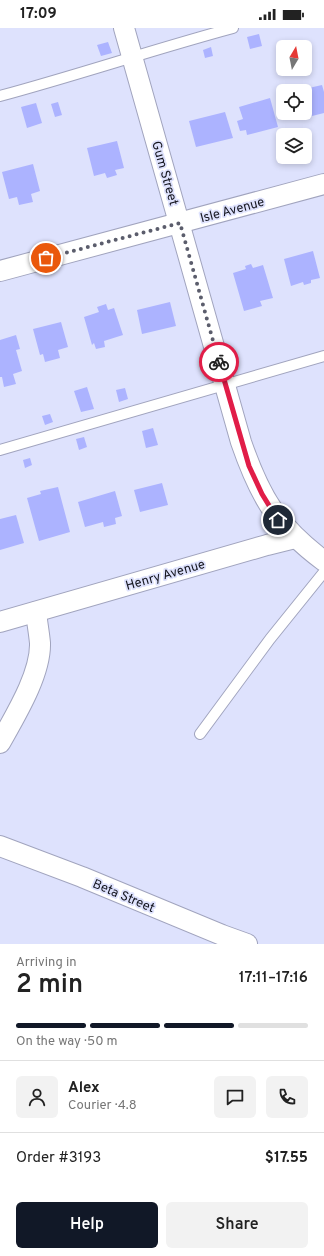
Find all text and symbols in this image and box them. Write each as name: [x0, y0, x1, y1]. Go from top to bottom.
text: 17:09: [20, 5, 57, 24]
north arrow: [276, 40, 312, 76]
map controls: [276, 40, 312, 164]
button: locate: [276, 84, 312, 120]
button: layers: [276, 128, 312, 164]
street label: Gum Street: [147, 140, 181, 208]
street label: Isle Avenue: [199, 195, 266, 227]
pin: [29, 241, 63, 275]
icon: bag: [35, 247, 57, 269]
courier: [199, 342, 239, 382]
icon: bike: [208, 351, 230, 373]
pin: [261, 503, 295, 537]
icon: home: [267, 509, 289, 531]
street label: Henry Avenue: [124, 557, 207, 595]
street label: Beta Street: [90, 877, 157, 917]
text: Arriving in: [16, 955, 77, 971]
text: 2 min: [16, 969, 83, 1002]
text: 17:11–17:16: [239, 969, 308, 988]
text: On the way · 50 m: [16, 1034, 118, 1050]
button: person: [16, 1076, 58, 1118]
button: chat: [214, 1076, 256, 1118]
button: phone: [266, 1076, 308, 1118]
text: Alex: [68, 1079, 100, 1098]
text: Courier · 4.8: [68, 1098, 137, 1114]
text: Order #3193: [16, 1149, 101, 1168]
text: $17.55: [265, 1149, 308, 1168]
button: Help: [16, 1202, 158, 1248]
button: Share: [166, 1202, 308, 1248]

